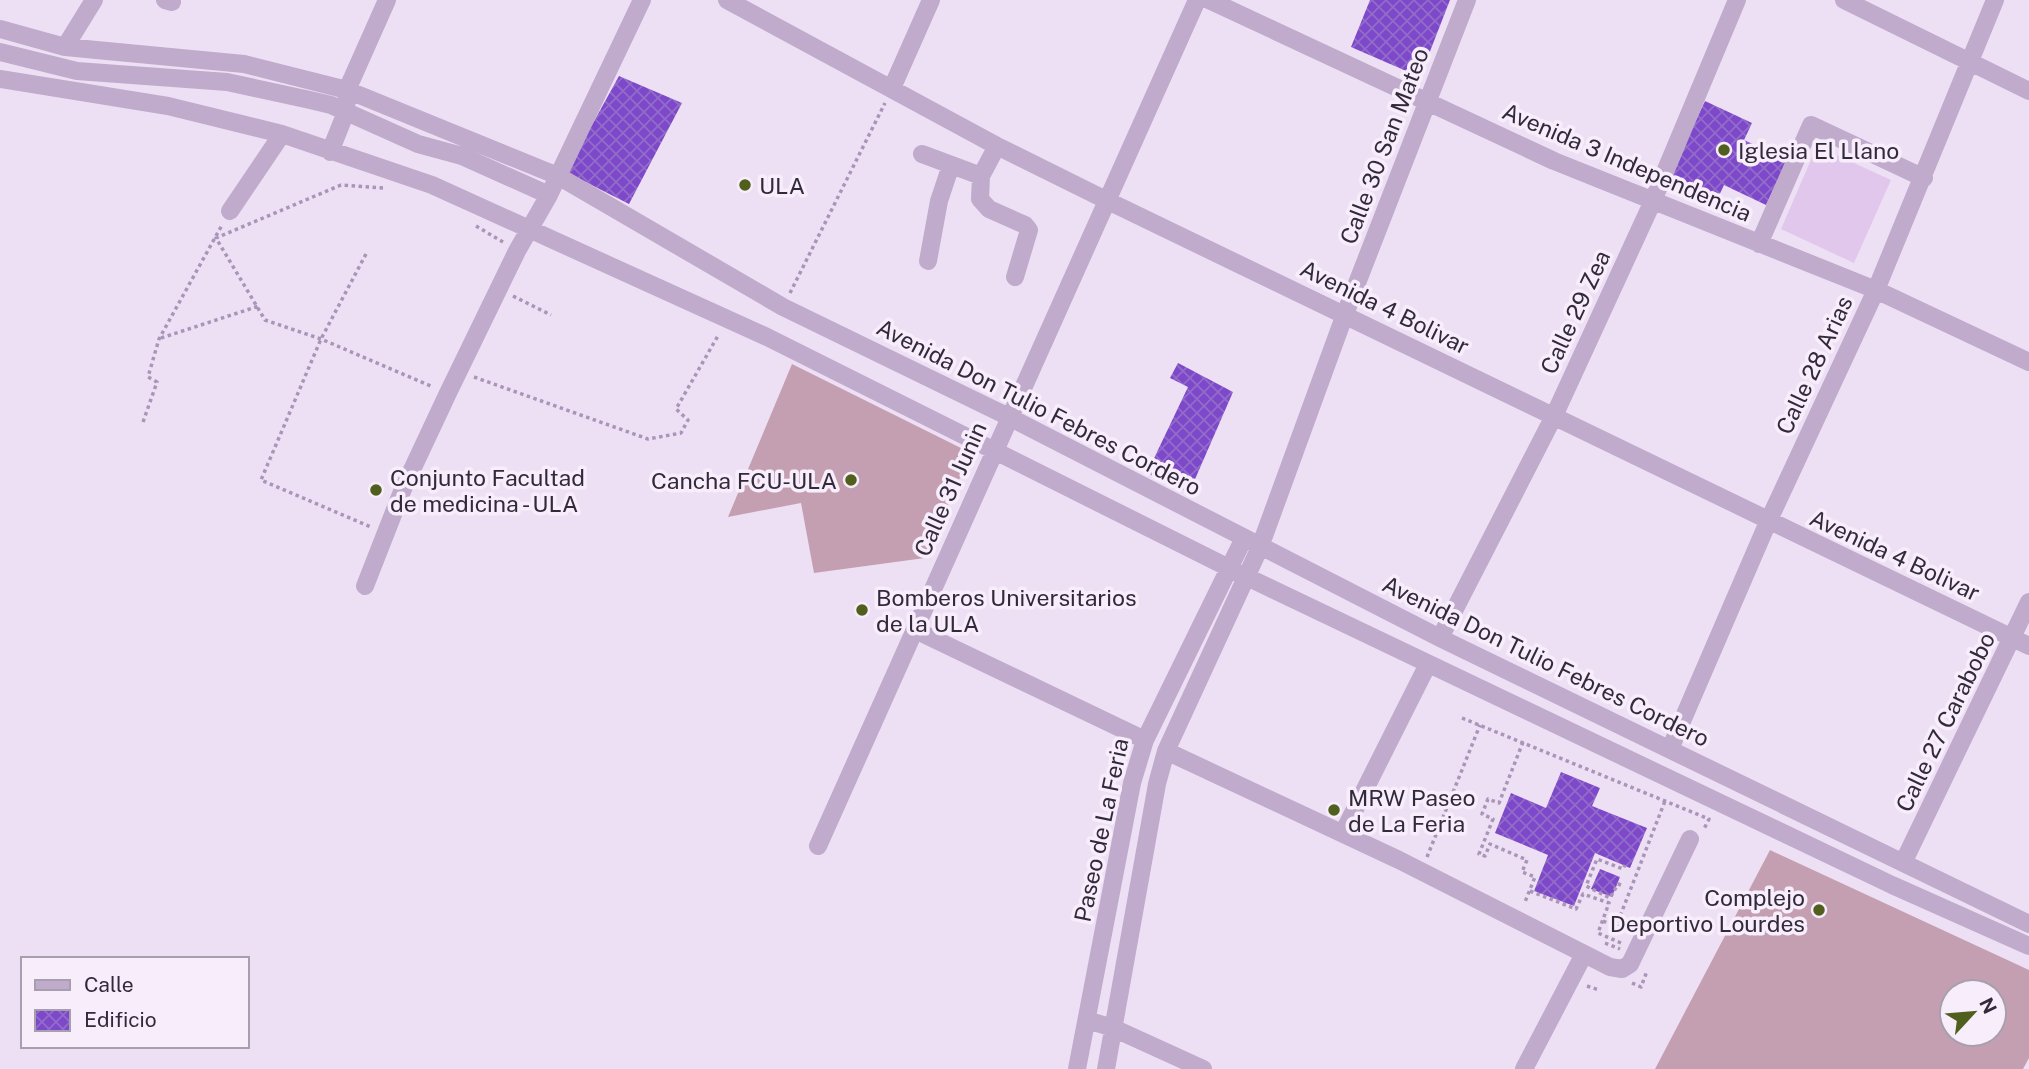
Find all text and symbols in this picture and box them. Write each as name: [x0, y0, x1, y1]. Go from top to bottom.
street label: Calle 30 San Mateo: [1334, 44, 1434, 248]
street label: Avenida 3 Independencia: [1499, 97, 1755, 227]
place label: Iglesia El Llano: [1738, 137, 1899, 164]
marker: Iglesia El Llano: [1716, 142, 1732, 158]
place label: ULA: [759, 172, 805, 199]
marker: ULA: [737, 177, 753, 193]
street label: Calle 29 Zea: [1535, 246, 1615, 378]
street label: Avenida 4 Bolivar: [1296, 254, 1474, 360]
street label: Calle 28 Arias: [1770, 292, 1858, 438]
street label: Avenida Don Tulio Febres Cordero: [872, 313, 1206, 501]
street label: Calle 31 Junin: [908, 418, 992, 560]
place label: Conjunto Facultad de medicina - ULA: [390, 464, 585, 517]
place label: Cancha FCU-ULA: [651, 467, 837, 494]
marker: Cancha FCU-ULA: [843, 472, 859, 488]
marker: Conjunto Facultad de medicina - ULA: [368, 482, 384, 498]
street label: Avenida 4 Bolivar: [1806, 504, 1984, 606]
street label: Avenida Don Tulio Febres Cordero: [1378, 570, 1714, 752]
place label: Bomberos Universitarios de la ULA: [876, 584, 1137, 637]
marker: Bomberos Universitarios de la ULA: [854, 602, 870, 618]
street label: Calle 27 Carabobo: [1890, 628, 2000, 816]
street label: Paseo de La Feria: [1068, 736, 1134, 924]
place label: MRW Paseo de La Feria: [1348, 784, 1476, 837]
marker: MRW Paseo de La Feria: [1326, 802, 1342, 818]
place label: Complejo Deportivo Lourdes: [1610, 884, 1805, 937]
marker: Complejo Deportivo Lourdes: [1811, 902, 1827, 918]
legend: [21, 957, 248, 1048]
text: Calle: [84, 972, 134, 997]
north arrow: [1938, 978, 2008, 1048]
text: N: [1975, 994, 2001, 1017]
text: Edificio: [84, 1007, 157, 1032]

